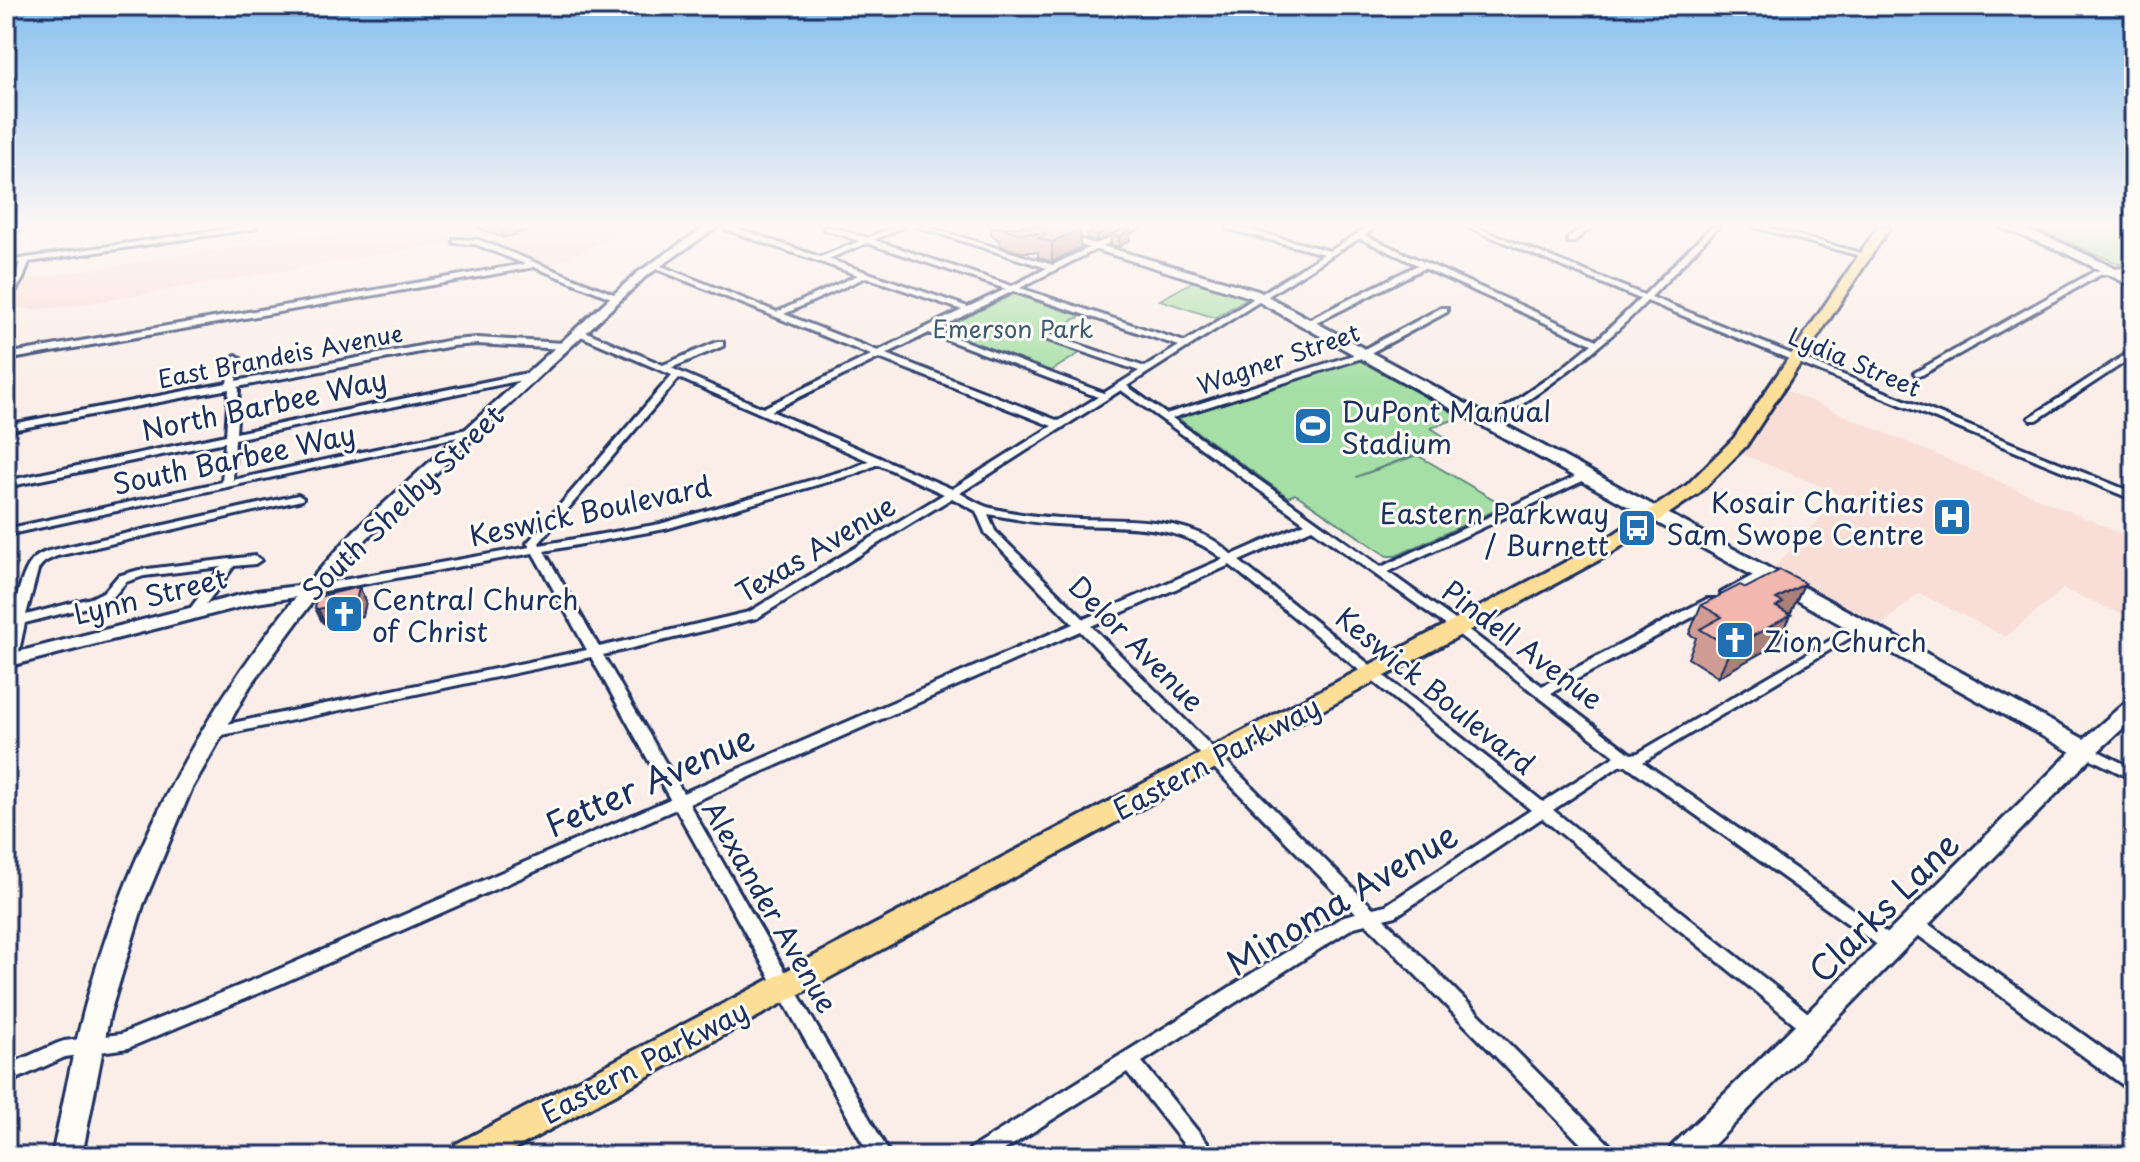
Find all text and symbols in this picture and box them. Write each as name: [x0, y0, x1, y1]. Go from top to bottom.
park label: Emerson Park: [933, 310, 1093, 346]
street label: Wagner Street: [1192, 313, 1364, 403]
street label: East Brandeis Avenue: [155, 314, 405, 396]
street label: Lydia Street: [1783, 317, 1927, 405]
street label: North Barbee Way: [137, 357, 391, 451]
place label: DuPont Manual Stadium: [1341, 389, 1551, 464]
street label: South Shelby Street: [291, 394, 513, 610]
sports icon: DuPont Manual Stadium: [1292, 405, 1334, 447]
street label: South Barbee Way: [109, 411, 359, 505]
street label: Keswick Boulevard: [465, 463, 715, 557]
place label: Kosair Charities Sam Swope Centre: [1666, 480, 1924, 555]
street label: Texas Avenue: [727, 483, 903, 613]
place label: Eastern Parkway / Burnett: [1380, 491, 1609, 566]
hospital icon: Kosair Charities Sam Swope Centre: [1931, 496, 1973, 538]
bus stop icon: Eastern Parkway / Burnett: [1616, 507, 1658, 549]
street label: Lynn Street: [69, 555, 231, 635]
street label: Delor Avenue: [1059, 565, 1215, 721]
street label: Pindell Avenue: [1433, 569, 1613, 719]
place label: Central Church of Christ: [372, 577, 579, 652]
church icon: Central Church of Christ: [323, 593, 365, 635]
street label: Keswick Boulevard: [1327, 596, 1545, 784]
church icon: Zion Church: [1714, 619, 1756, 661]
place label: Zion Church: [1763, 619, 1927, 662]
street label: Eastern Parkway: [1105, 684, 1327, 830]
street label: Fetter Avenue: [536, 711, 762, 849]
street label: Alexander Avenue: [693, 792, 849, 1020]
street label: Minoma Avenue: [1215, 808, 1467, 988]
street label: Clarks Lane: [1795, 818, 1971, 994]
street label: Eastern Parkway: [533, 988, 755, 1134]

